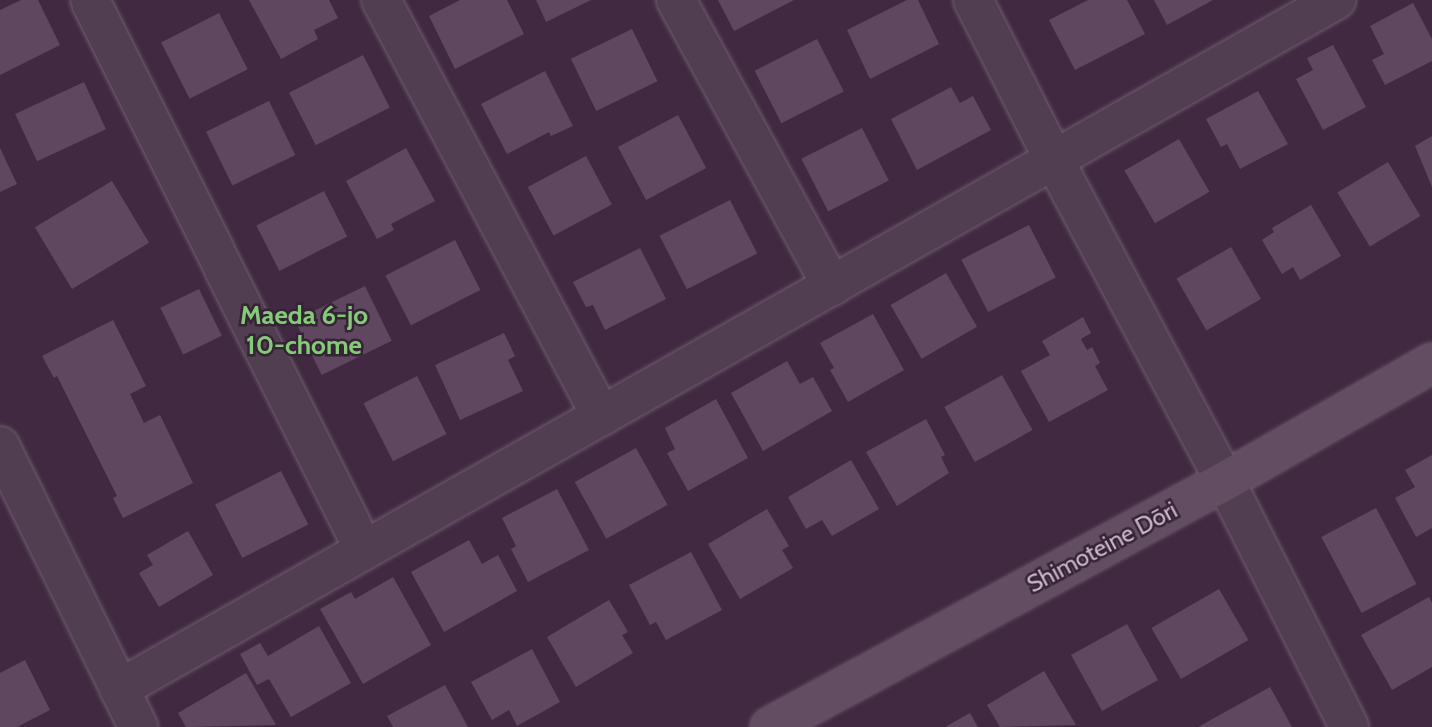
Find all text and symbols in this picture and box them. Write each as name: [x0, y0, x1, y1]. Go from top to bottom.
district label: Maeda 6-jo 10-chome: [240, 300, 368, 362]
street label: Shimoteine Dōri: [1022, 495, 1182, 599]

